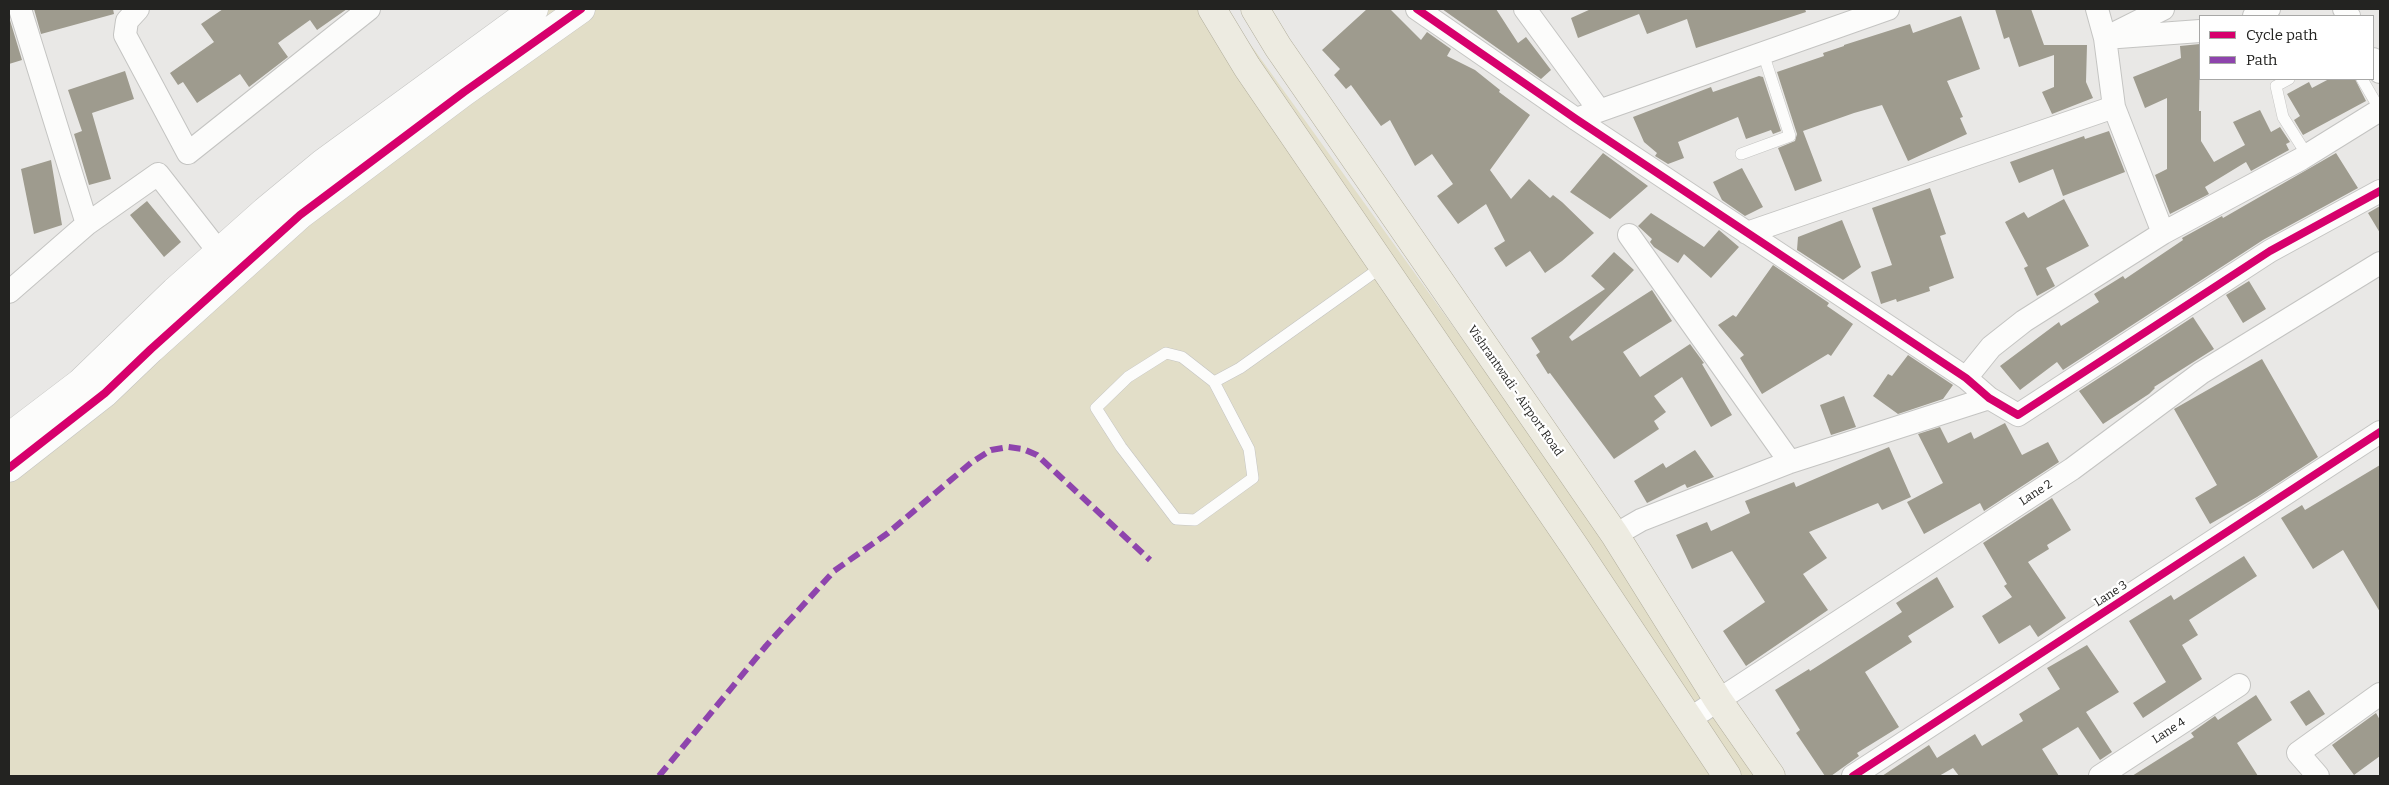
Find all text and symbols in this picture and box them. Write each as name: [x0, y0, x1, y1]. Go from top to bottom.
legend: [2199, 15, 2374, 80]
text: Cycle path: [2246, 26, 2318, 44]
text: Path: [2246, 51, 2277, 69]
street label: Vishrantwadi - Airport Road: [1464, 323, 1566, 459]
street label: Lane 2: [2017, 477, 2055, 509]
street label: Lane 3: [2092, 578, 2130, 610]
street label: Lane 4: [2150, 715, 2188, 747]

